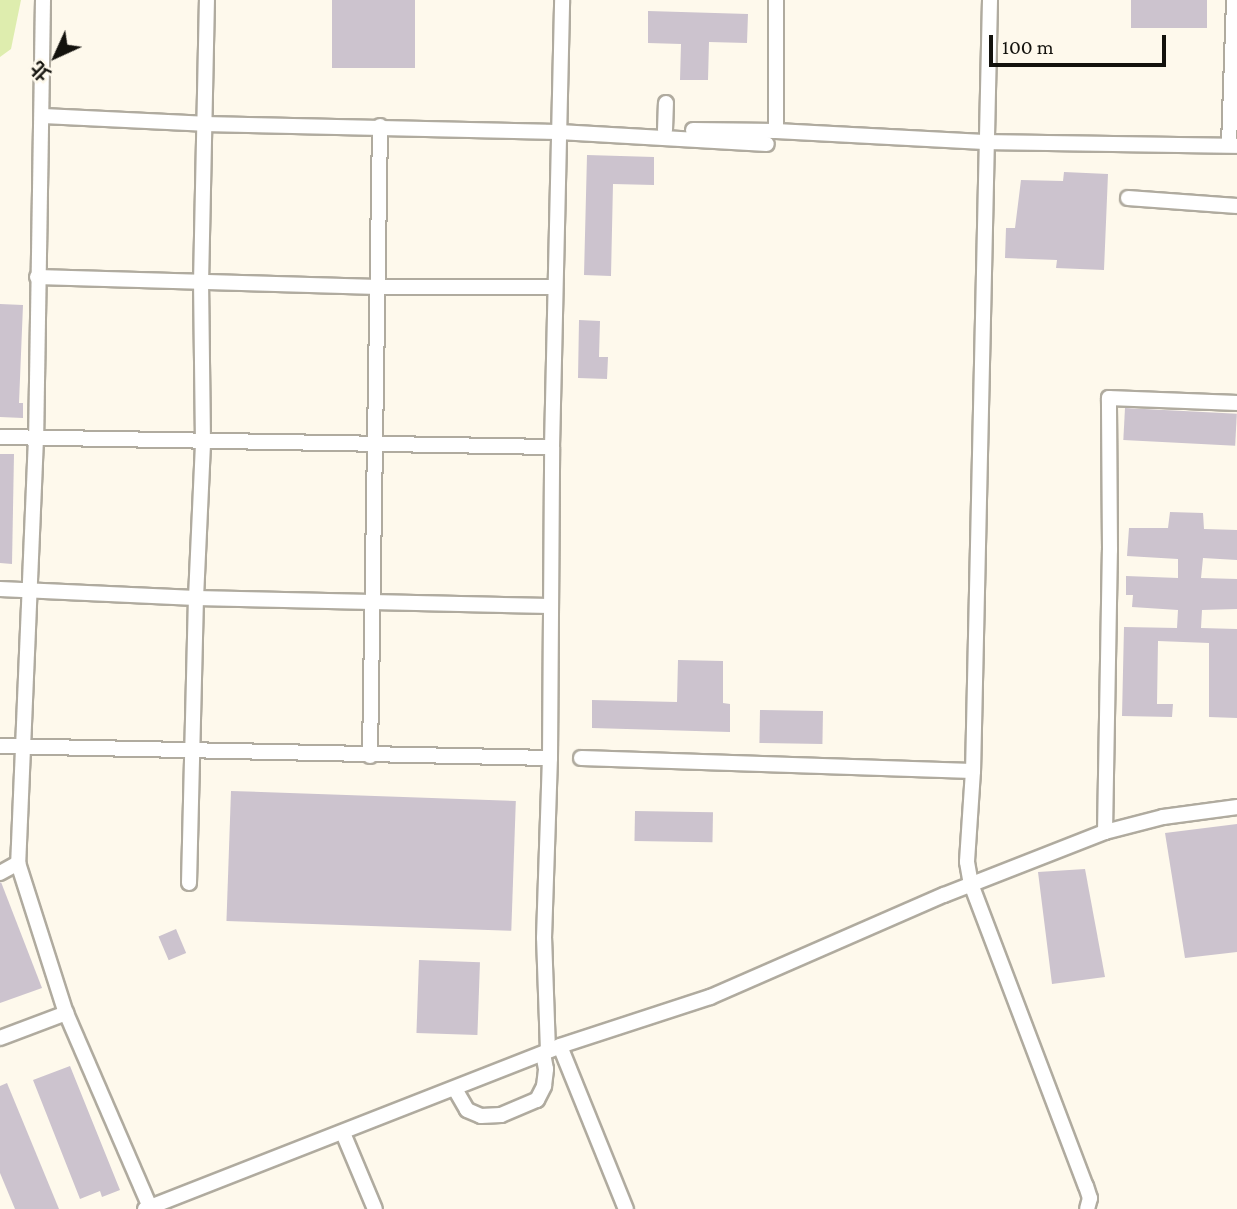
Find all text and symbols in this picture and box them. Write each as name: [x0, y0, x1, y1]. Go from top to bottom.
north arrow: [21, 21, 91, 91]
scale bar: [992, 21, 1169, 65]
text: 100 m: [1002, 35, 1054, 59]
text: 北: [27, 57, 55, 85]

